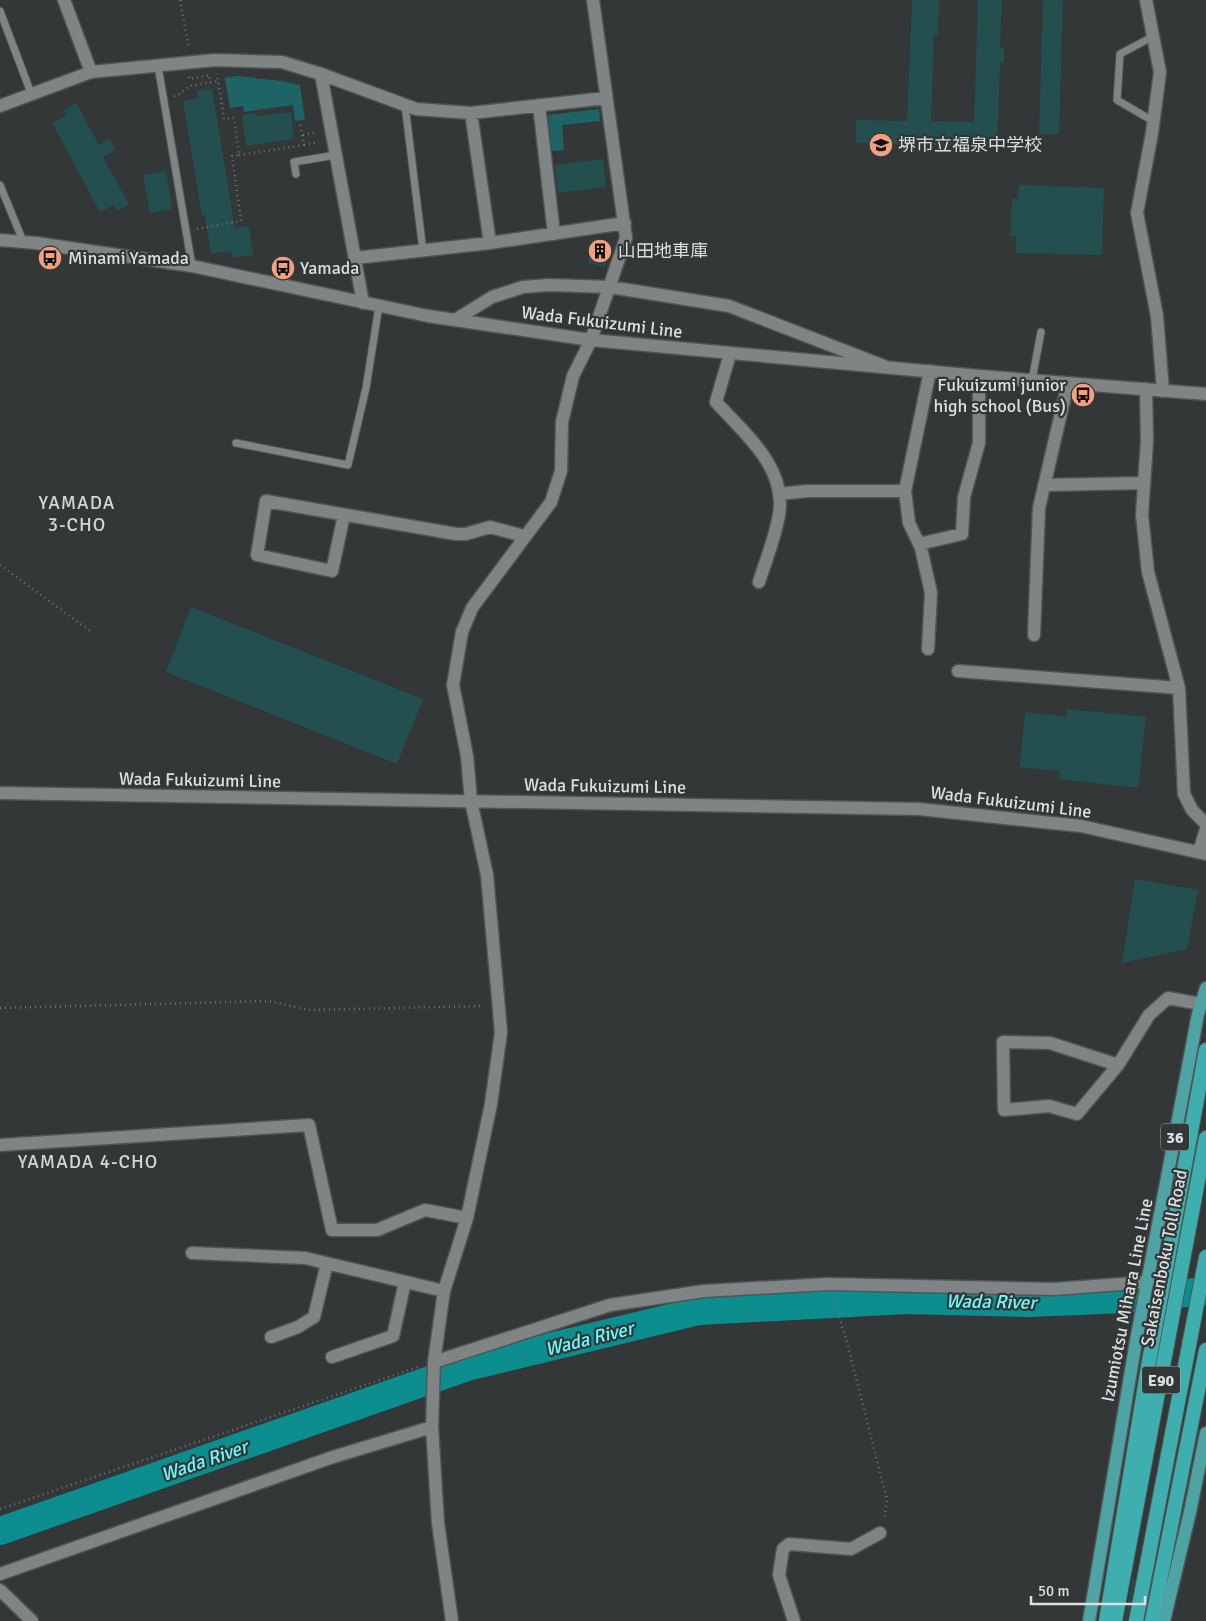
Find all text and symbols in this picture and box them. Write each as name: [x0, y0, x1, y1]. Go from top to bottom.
school or university icon: 堺市立福泉中学校: [868, 132, 894, 158]
place label: 堺市立福泉中学校: [898, 134, 1042, 156]
building icon: 山田地車庫: [587, 238, 613, 264]
place label: 山田地車庫: [618, 240, 708, 262]
bus stop icon: Minami Yamada: [37, 245, 63, 271]
place label: Minami Yamada: [68, 247, 189, 269]
bus stop icon: Yamada: [270, 255, 296, 281]
place label: Yamada: [300, 257, 359, 279]
street label: Wada Fukuizumi Line: [520, 301, 684, 343]
place label: Fukuizumi junior high school (Bus): [933, 374, 1066, 417]
bus stop icon: Fukuizumi junior high school (Bus): [1070, 382, 1096, 408]
district label: YAMADA 3-CHO: [39, 491, 115, 537]
street label: Wada Fukuizumi Line: [119, 768, 281, 792]
street label: Wada Fukuizumi Line: [524, 774, 686, 798]
street label: Wada Fukuizumi Line: [929, 781, 1093, 823]
road number: 36: [1161, 1124, 1189, 1150]
district label: YAMADA 4-CHO: [18, 1150, 158, 1174]
street label: Sakaisenboku Toll Road: [1136, 1168, 1192, 1348]
street label: Izumiotsu Mihara Line Line: [1096, 1196, 1158, 1404]
water label: Wada River: [946, 1289, 1039, 1315]
water label: Wada River: [543, 1316, 639, 1362]
road number: E90: [1142, 1366, 1180, 1394]
water label: Wada River: [158, 1434, 254, 1487]
scale bar: [1031, 1574, 1145, 1606]
text: 50 m: [1038, 1582, 1069, 1600]

